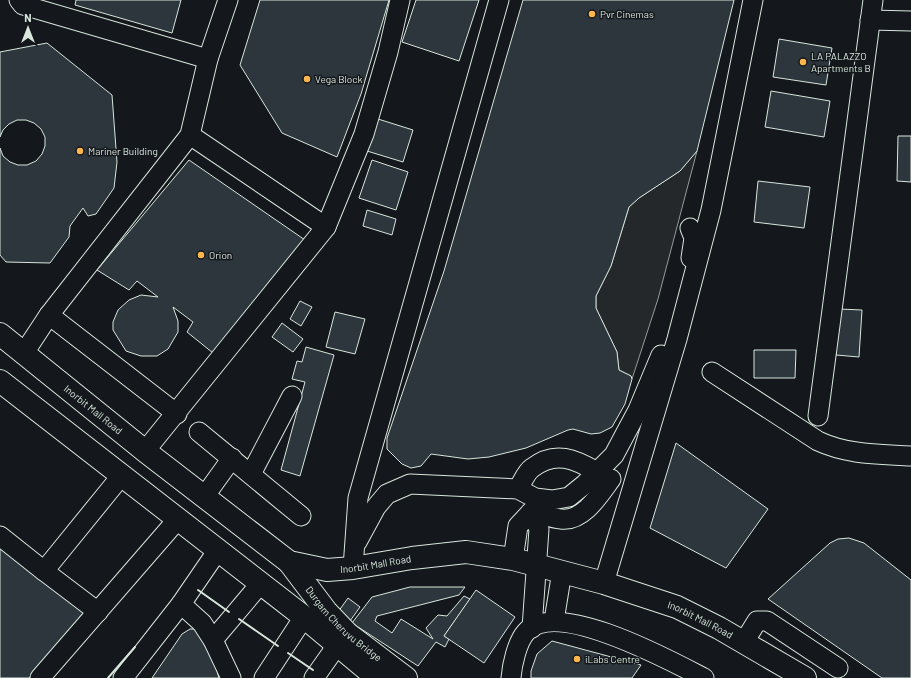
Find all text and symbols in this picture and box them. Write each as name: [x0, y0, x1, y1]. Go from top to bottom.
north arrow: [8, 8, 48, 48]
place label: Pvr Cinemas: [600, 8, 654, 20]
marker: Pvr Cinemas: [587, 9, 597, 19]
text: N: [24, 11, 32, 24]
place label: LA PALAZZO Apartments B: [811, 50, 871, 74]
marker: LA PALAZZO Apartments B: [798, 57, 808, 67]
place label: Vega Block: [315, 73, 362, 85]
marker: Vega Block: [302, 74, 312, 84]
place label: Mariner Building: [88, 145, 158, 157]
marker: Mariner Building: [75, 146, 85, 156]
place label: Orion: [209, 249, 232, 261]
marker: Orion: [196, 250, 206, 260]
street label: Inorbit Mall Road: [62, 382, 125, 437]
street label: Inorbit Mall Road: [340, 552, 412, 575]
street label: Durgam Cheruvu Bridge: [303, 584, 384, 664]
street label: Inorbit Mall Road: [666, 598, 735, 641]
place label: iLabs Centre: [585, 653, 640, 665]
marker: iLabs Centre: [572, 654, 582, 664]

